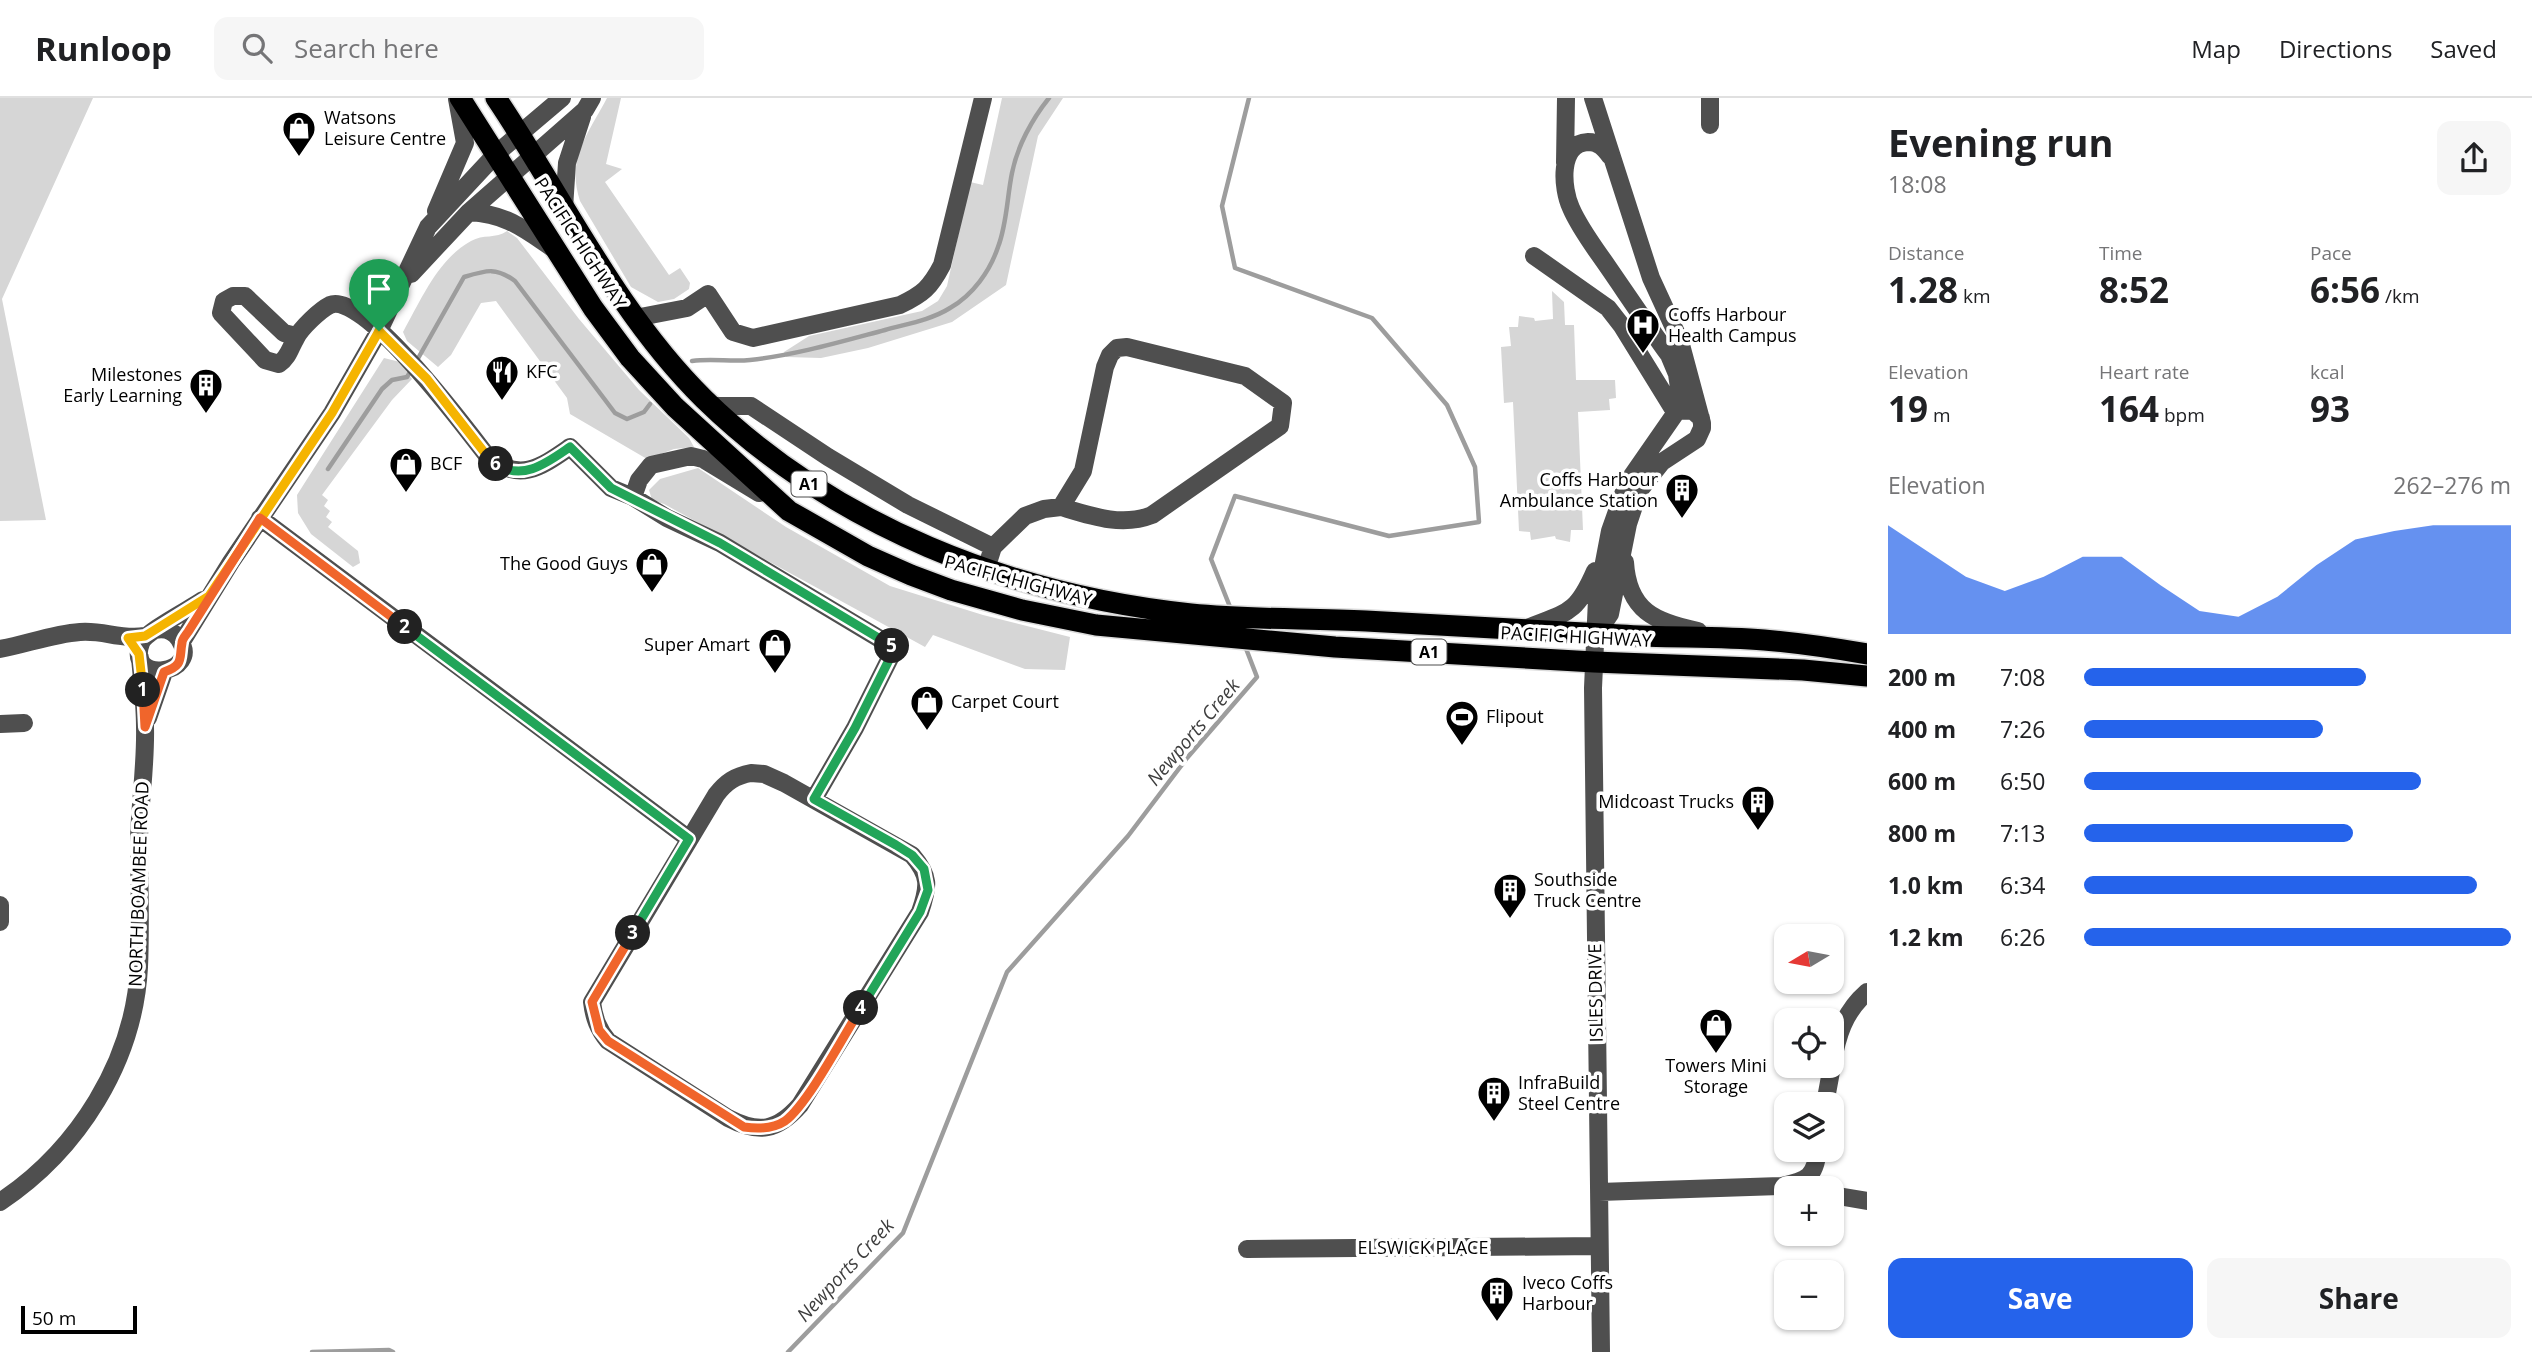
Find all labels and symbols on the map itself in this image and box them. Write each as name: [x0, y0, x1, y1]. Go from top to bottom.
place label: Watsons Leisure Centre: [324, 105, 446, 150]
shop icon: Watsons Leisure Centre: [280, 109, 318, 158]
street label: PACIFIC HIGHWAY: [529, 172, 633, 313]
pin: [349, 259, 409, 331]
place label: Coffs Harbour Health Campus: [1668, 302, 1797, 347]
hospital icon: Coffs Harbour Health Campus: [1624, 306, 1662, 355]
restaurant icon: KFC: [483, 353, 521, 402]
place label: KFC: [526, 359, 558, 383]
place label: Milestones Early Learning: [63, 362, 182, 407]
building icon: Milestones Early Learning: [187, 366, 225, 415]
shop icon: BCF: [387, 445, 425, 494]
pin: 6: [478, 446, 514, 482]
place label: BCF: [430, 451, 462, 475]
place label: Coffs Harbour Ambulance Station: [1500, 467, 1659, 512]
building icon: Coffs Harbour Ambulance Station: [1663, 471, 1701, 520]
road number: A1: [792, 472, 826, 496]
shop icon: The Good Guys: [633, 545, 671, 594]
street label: PACIFIC HIGHWAY: [942, 549, 1095, 611]
place label: The Good Guys: [500, 551, 628, 575]
pin: 2: [388, 610, 422, 644]
street label: PACIFIC HIGHWAY: [1500, 620, 1653, 652]
shop icon: Super Amart: [756, 626, 794, 675]
pin: 5: [874, 628, 910, 664]
place label: Super Amart: [644, 632, 750, 656]
road number: A1: [1412, 639, 1446, 664]
pin: 1: [125, 672, 160, 708]
water label: Newports Creek: [1141, 673, 1246, 791]
shop icon: Carpet Court: [908, 683, 946, 732]
place label: Carpet Court: [951, 689, 1059, 713]
sports icon: Flipout: [1443, 698, 1481, 747]
place label: Flipout: [1486, 704, 1544, 728]
street label: NORTH BOAMBEE ROAD: [122, 781, 154, 987]
building icon: Midcoast Trucks: [1739, 783, 1777, 832]
place label: Midcoast Trucks: [1598, 789, 1734, 813]
place label: Southside Truck Centre: [1534, 867, 1641, 912]
building icon: Southside Truck Centre: [1491, 871, 1529, 920]
pin: 3: [616, 916, 650, 950]
north arrow: [1774, 924, 1844, 994]
street label: ISLES DRIVE: [1582, 943, 1608, 1043]
pin: 4: [844, 990, 878, 1026]
shop icon: Towers Mini Storage: [1697, 1006, 1735, 1055]
place label: Towers Mini Storage: [1665, 1053, 1767, 1098]
place label: InfraBuild Steel Centre: [1518, 1070, 1620, 1115]
building icon: InfraBuild Steel Centre: [1475, 1074, 1513, 1123]
water label: Newports Creek: [791, 1212, 900, 1327]
street label: ELSWICK PLACE: [1358, 1235, 1488, 1259]
place label: Iveco Coffs Harbour: [1522, 1270, 1613, 1315]
building icon: Iveco Coffs Harbour: [1478, 1274, 1516, 1323]
scale bar: [21, 1303, 136, 1335]

